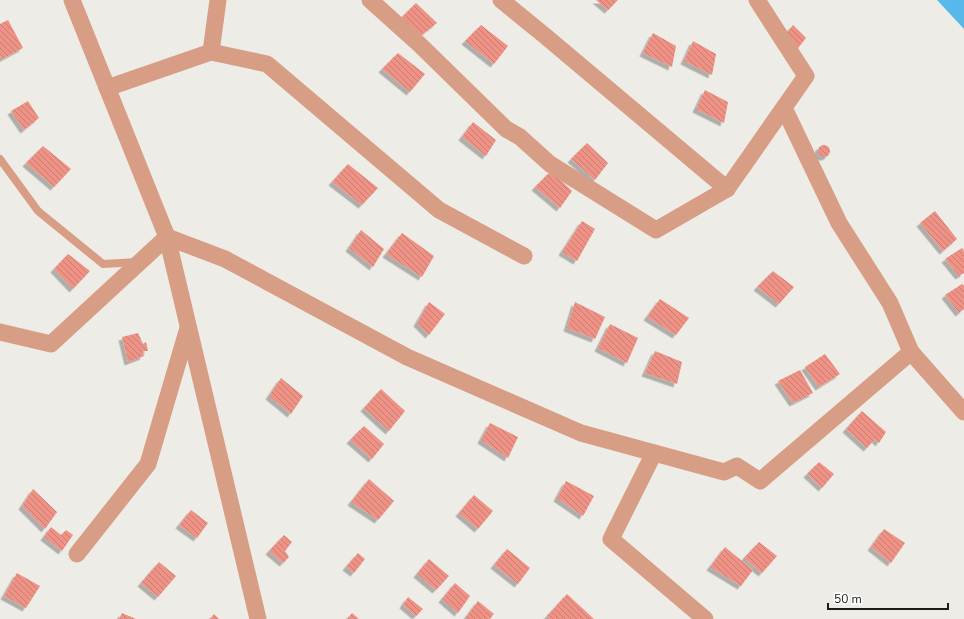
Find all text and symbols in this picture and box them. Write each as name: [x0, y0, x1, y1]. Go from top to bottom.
scale bar: [828, 585, 948, 611]
text: 50 m: [834, 591, 862, 607]

